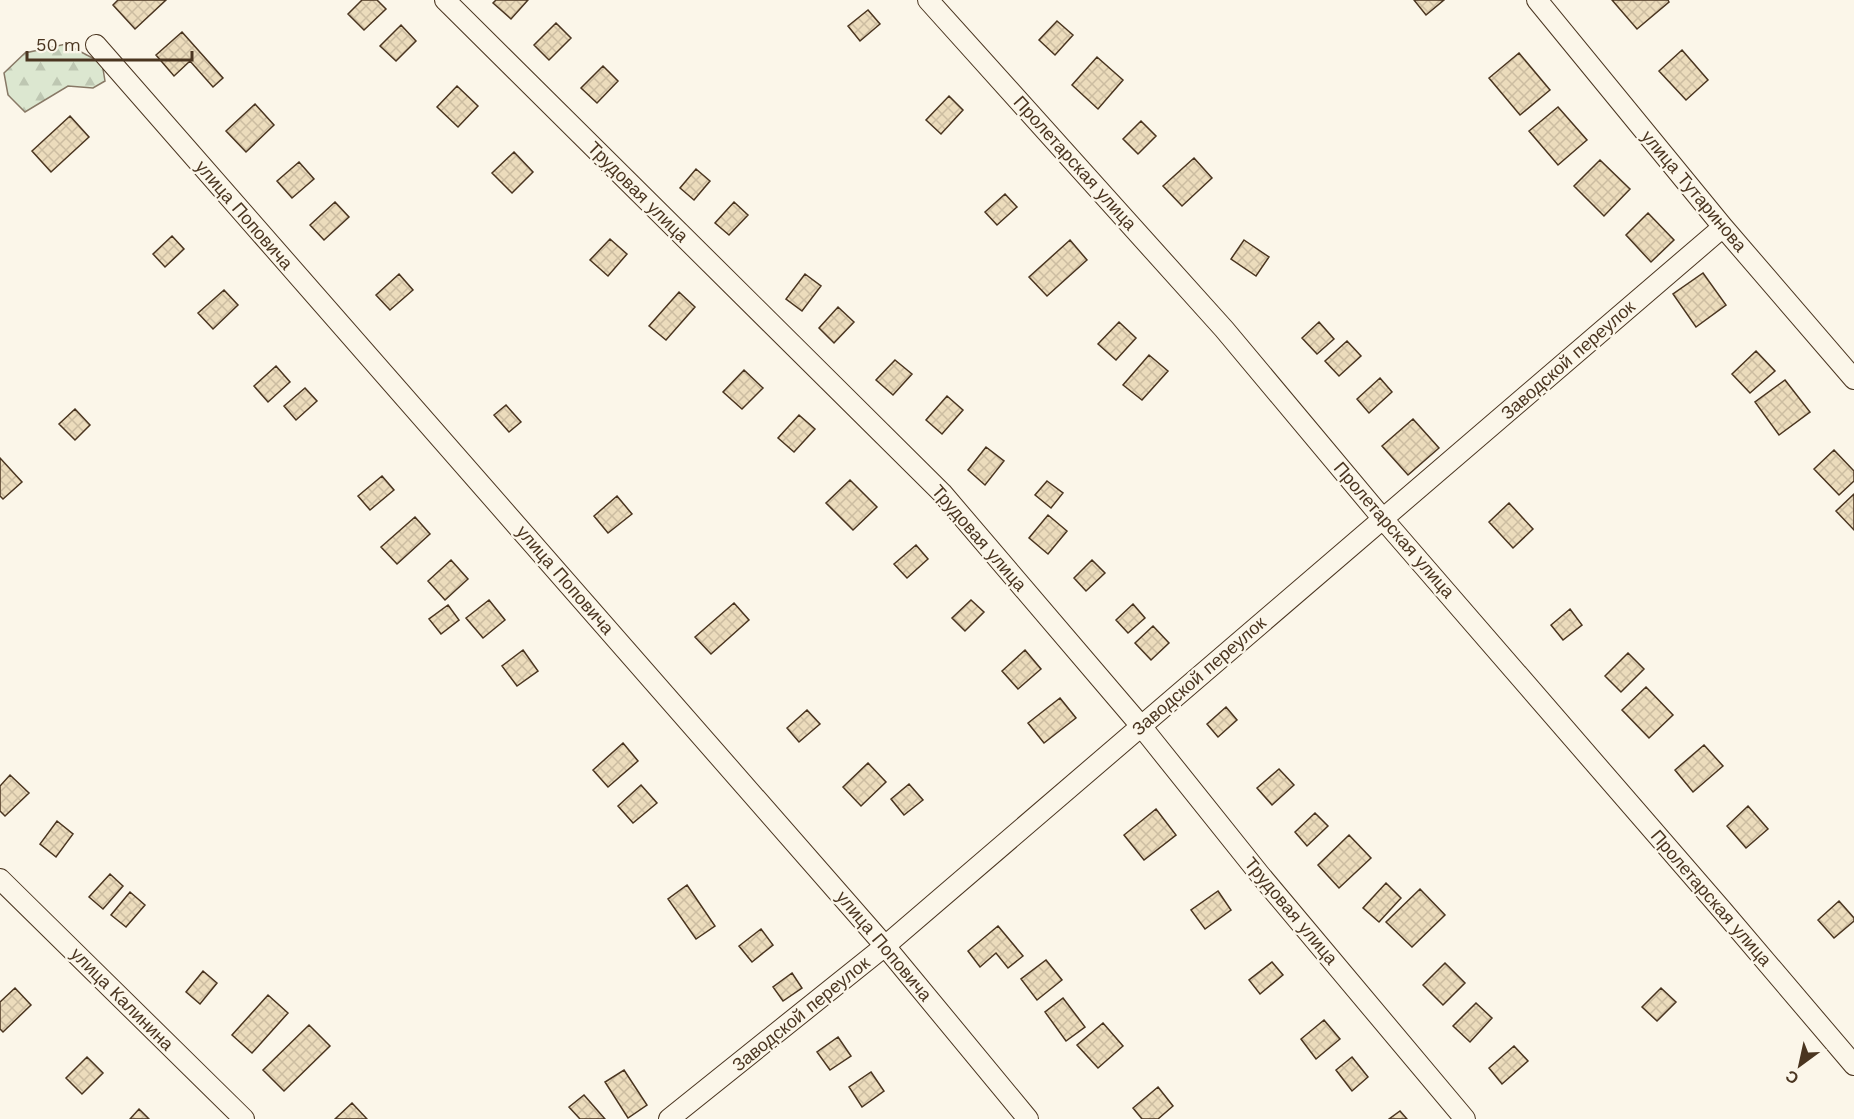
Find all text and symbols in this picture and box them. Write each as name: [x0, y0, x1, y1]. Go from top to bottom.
scale bar: [27, 24, 192, 62]
text: 50 m: [36, 34, 81, 55]
street label: Пролетарская улица: [1010, 91, 1142, 235]
street label: улица Тутаринова: [1637, 126, 1752, 256]
street label: Трудовая улица: [584, 137, 694, 247]
street label: улица Поповича: [191, 156, 298, 274]
street label: Заводской переулок: [1496, 296, 1639, 423]
street label: Пролетарская улица: [1330, 457, 1460, 603]
street label: Трудовая улица: [928, 480, 1032, 596]
street label: улица Поповича: [512, 521, 619, 639]
street label: Заводской переулок: [1127, 612, 1270, 739]
street label: Пролетарская улица: [1647, 825, 1777, 971]
street label: Трудовая улица: [1240, 853, 1343, 969]
street label: улица Поповича: [832, 886, 937, 1006]
street label: улица Калинина: [67, 943, 179, 1055]
street label: Заводской переулок: [728, 952, 874, 1075]
north arrow: [1770, 1035, 1830, 1095]
text: С: [1782, 1066, 1802, 1088]

